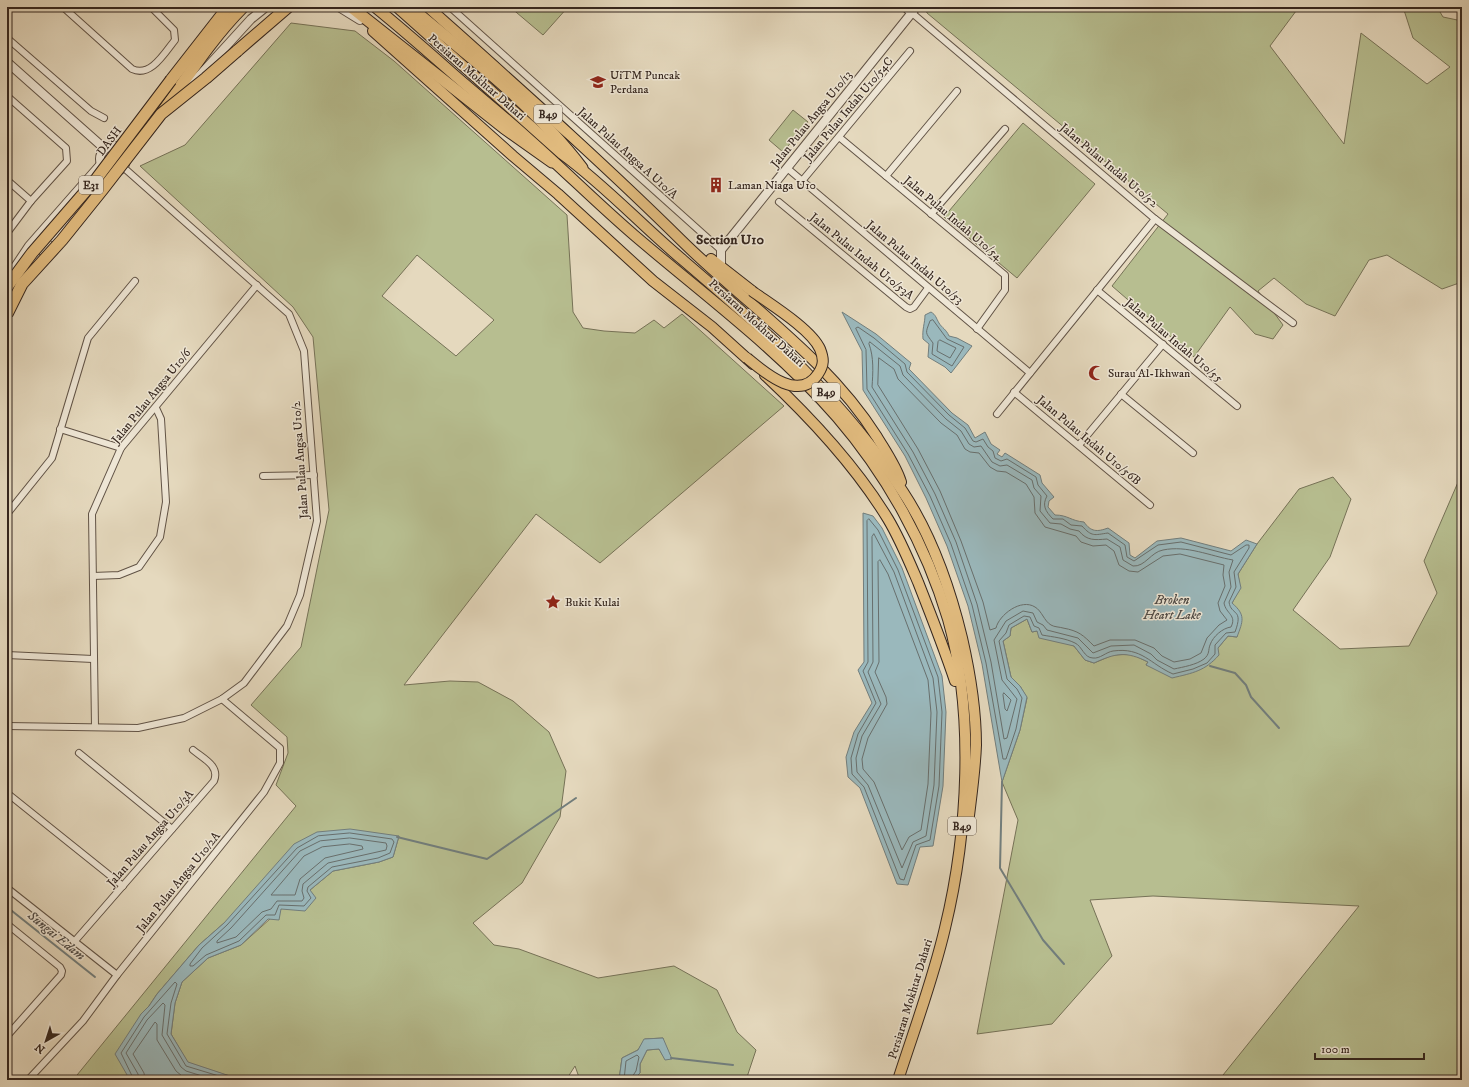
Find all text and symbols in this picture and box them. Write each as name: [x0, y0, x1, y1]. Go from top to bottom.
street label: Persiaran Mokhtar Dahari: [425, 31, 529, 124]
street label: Jalan Pulau Indah U10/54C: [800, 54, 896, 165]
place label: UiTM Puncak Perdana: [610, 68, 680, 97]
street label: Jalan Pulau Angsa U10/13: [767, 68, 855, 172]
school or university icon: UiTM Puncak Perdana: [589, 73, 607, 91]
street label: Jalan Pulau Angsa A U10/A: [574, 104, 681, 203]
road number: B49: [534, 105, 562, 123]
street label: Jalan Pulau Indah U10/52: [1056, 119, 1161, 211]
street label: DASH: [94, 124, 125, 159]
street label: Jalan Pulau Indah U10/54: [900, 172, 1006, 265]
road number: E31: [79, 176, 103, 194]
building icon: Laman Niaga U10: [707, 176, 725, 194]
place label: Laman Niaga U10: [728, 178, 816, 193]
street label: Jalan Pulau Indah U10/53A: [807, 210, 917, 302]
street label: Jalan Pulau Indah U10/53: [864, 217, 966, 307]
district label: Section U10: [696, 231, 764, 249]
street label: Persiaran Mokhtar Dahari: [705, 276, 808, 371]
street label: Jalan Pulau Indah U10/55: [1121, 294, 1226, 386]
street label: Jalan Pulau Angsa U10/6: [108, 345, 195, 448]
mosque icon: Surau Al-Ikhwan: [1087, 364, 1105, 382]
place label: Surau Al-Ikhwan: [1108, 366, 1191, 381]
road number: B49: [812, 383, 840, 401]
street label: Jalan Pulau Indah U10/56B: [1033, 392, 1144, 488]
street label: Jalan Pulau Angsa U10/2: [289, 401, 312, 520]
water label: Broken Heart Lake: [1142, 592, 1201, 623]
place icon: Bukit Kulai: [544, 593, 562, 611]
place label: Bukit Kulai: [565, 595, 620, 610]
street label: Jalan Pulau Angsa U10/3A: [103, 786, 197, 891]
road number: B49: [948, 817, 976, 835]
street label: Jalan Pulau Angsa U10/2A: [132, 829, 224, 937]
water label: Sungai Edam: [24, 907, 88, 964]
street label: Persiaran Mokhtar Dahari: [885, 937, 936, 1061]
north arrow: [26, 1021, 66, 1061]
scale bar: [1315, 1035, 1424, 1061]
text: N: [32, 1040, 48, 1056]
text: 100 m: [1321, 1042, 1350, 1057]

